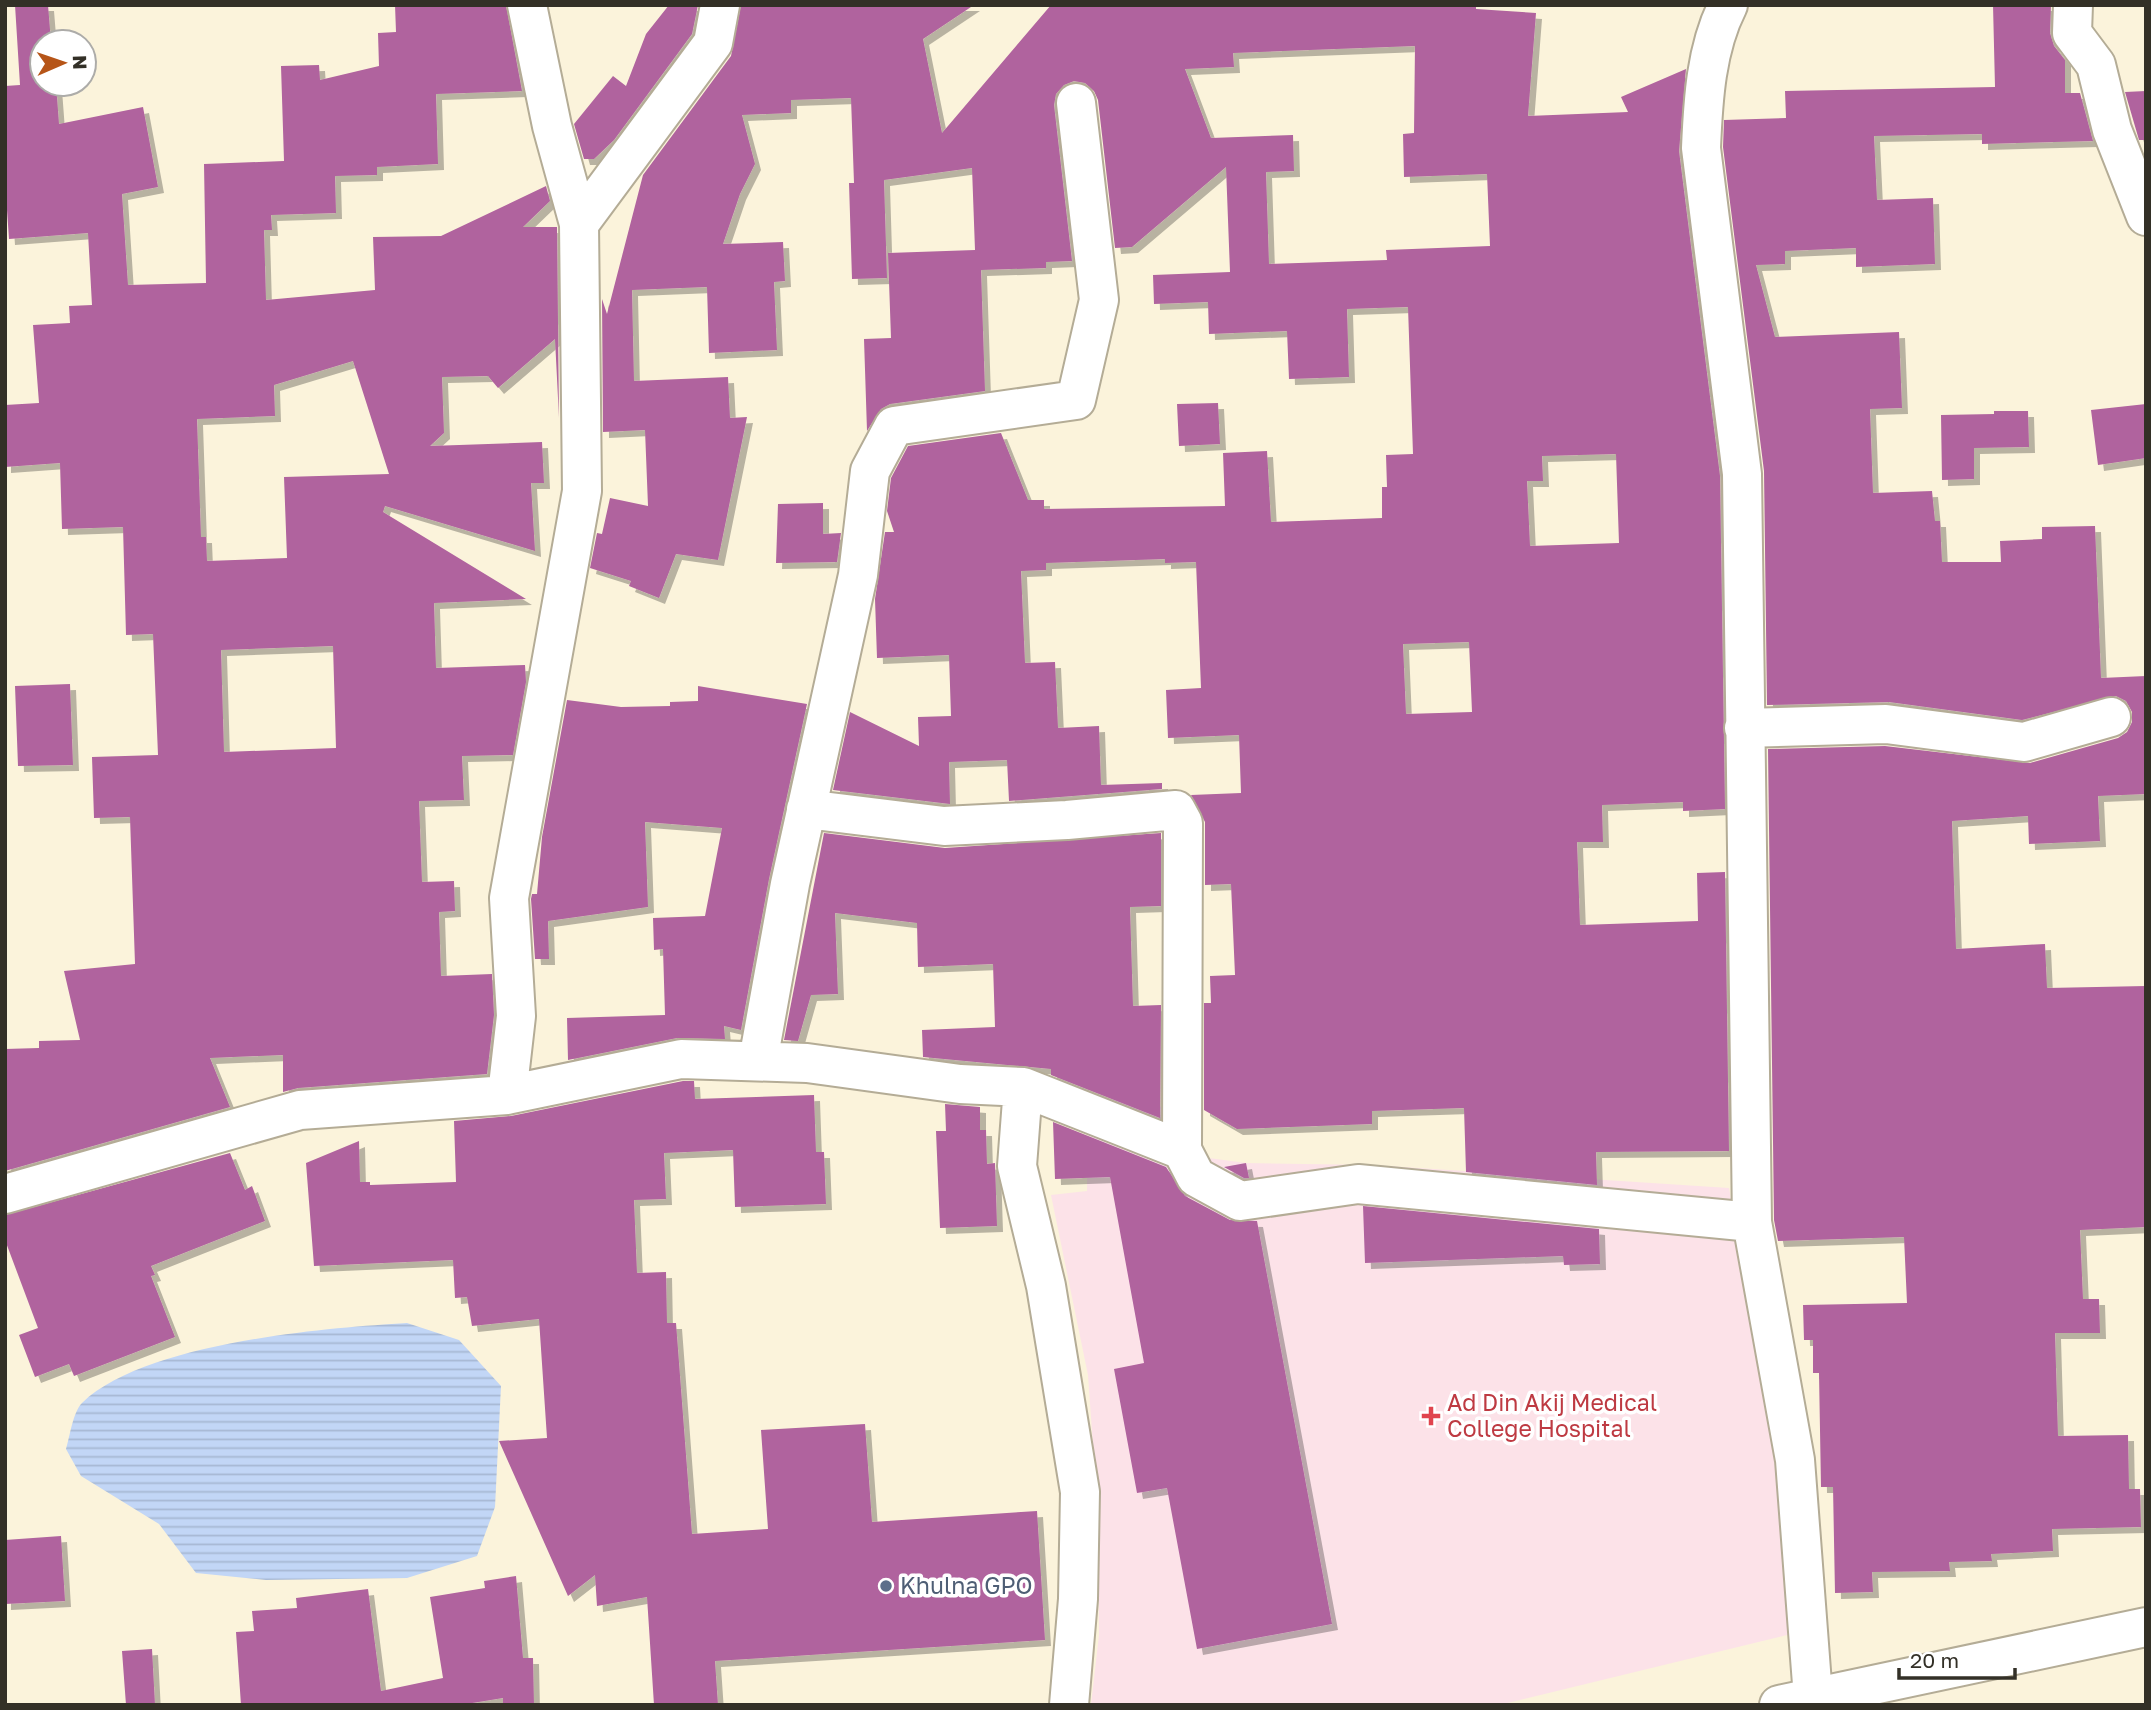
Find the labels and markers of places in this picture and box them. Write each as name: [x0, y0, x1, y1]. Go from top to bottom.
place label: Ad Din Akij Medical College Hospital: [1447, 1388, 1657, 1442]
marker: Ad Din Akij Medical College Hospital: [1421, 1406, 1441, 1426]
place label: Khulna GPO: [900, 1571, 1032, 1599]
marker: Khulna GPO: [878, 1578, 894, 1594]

